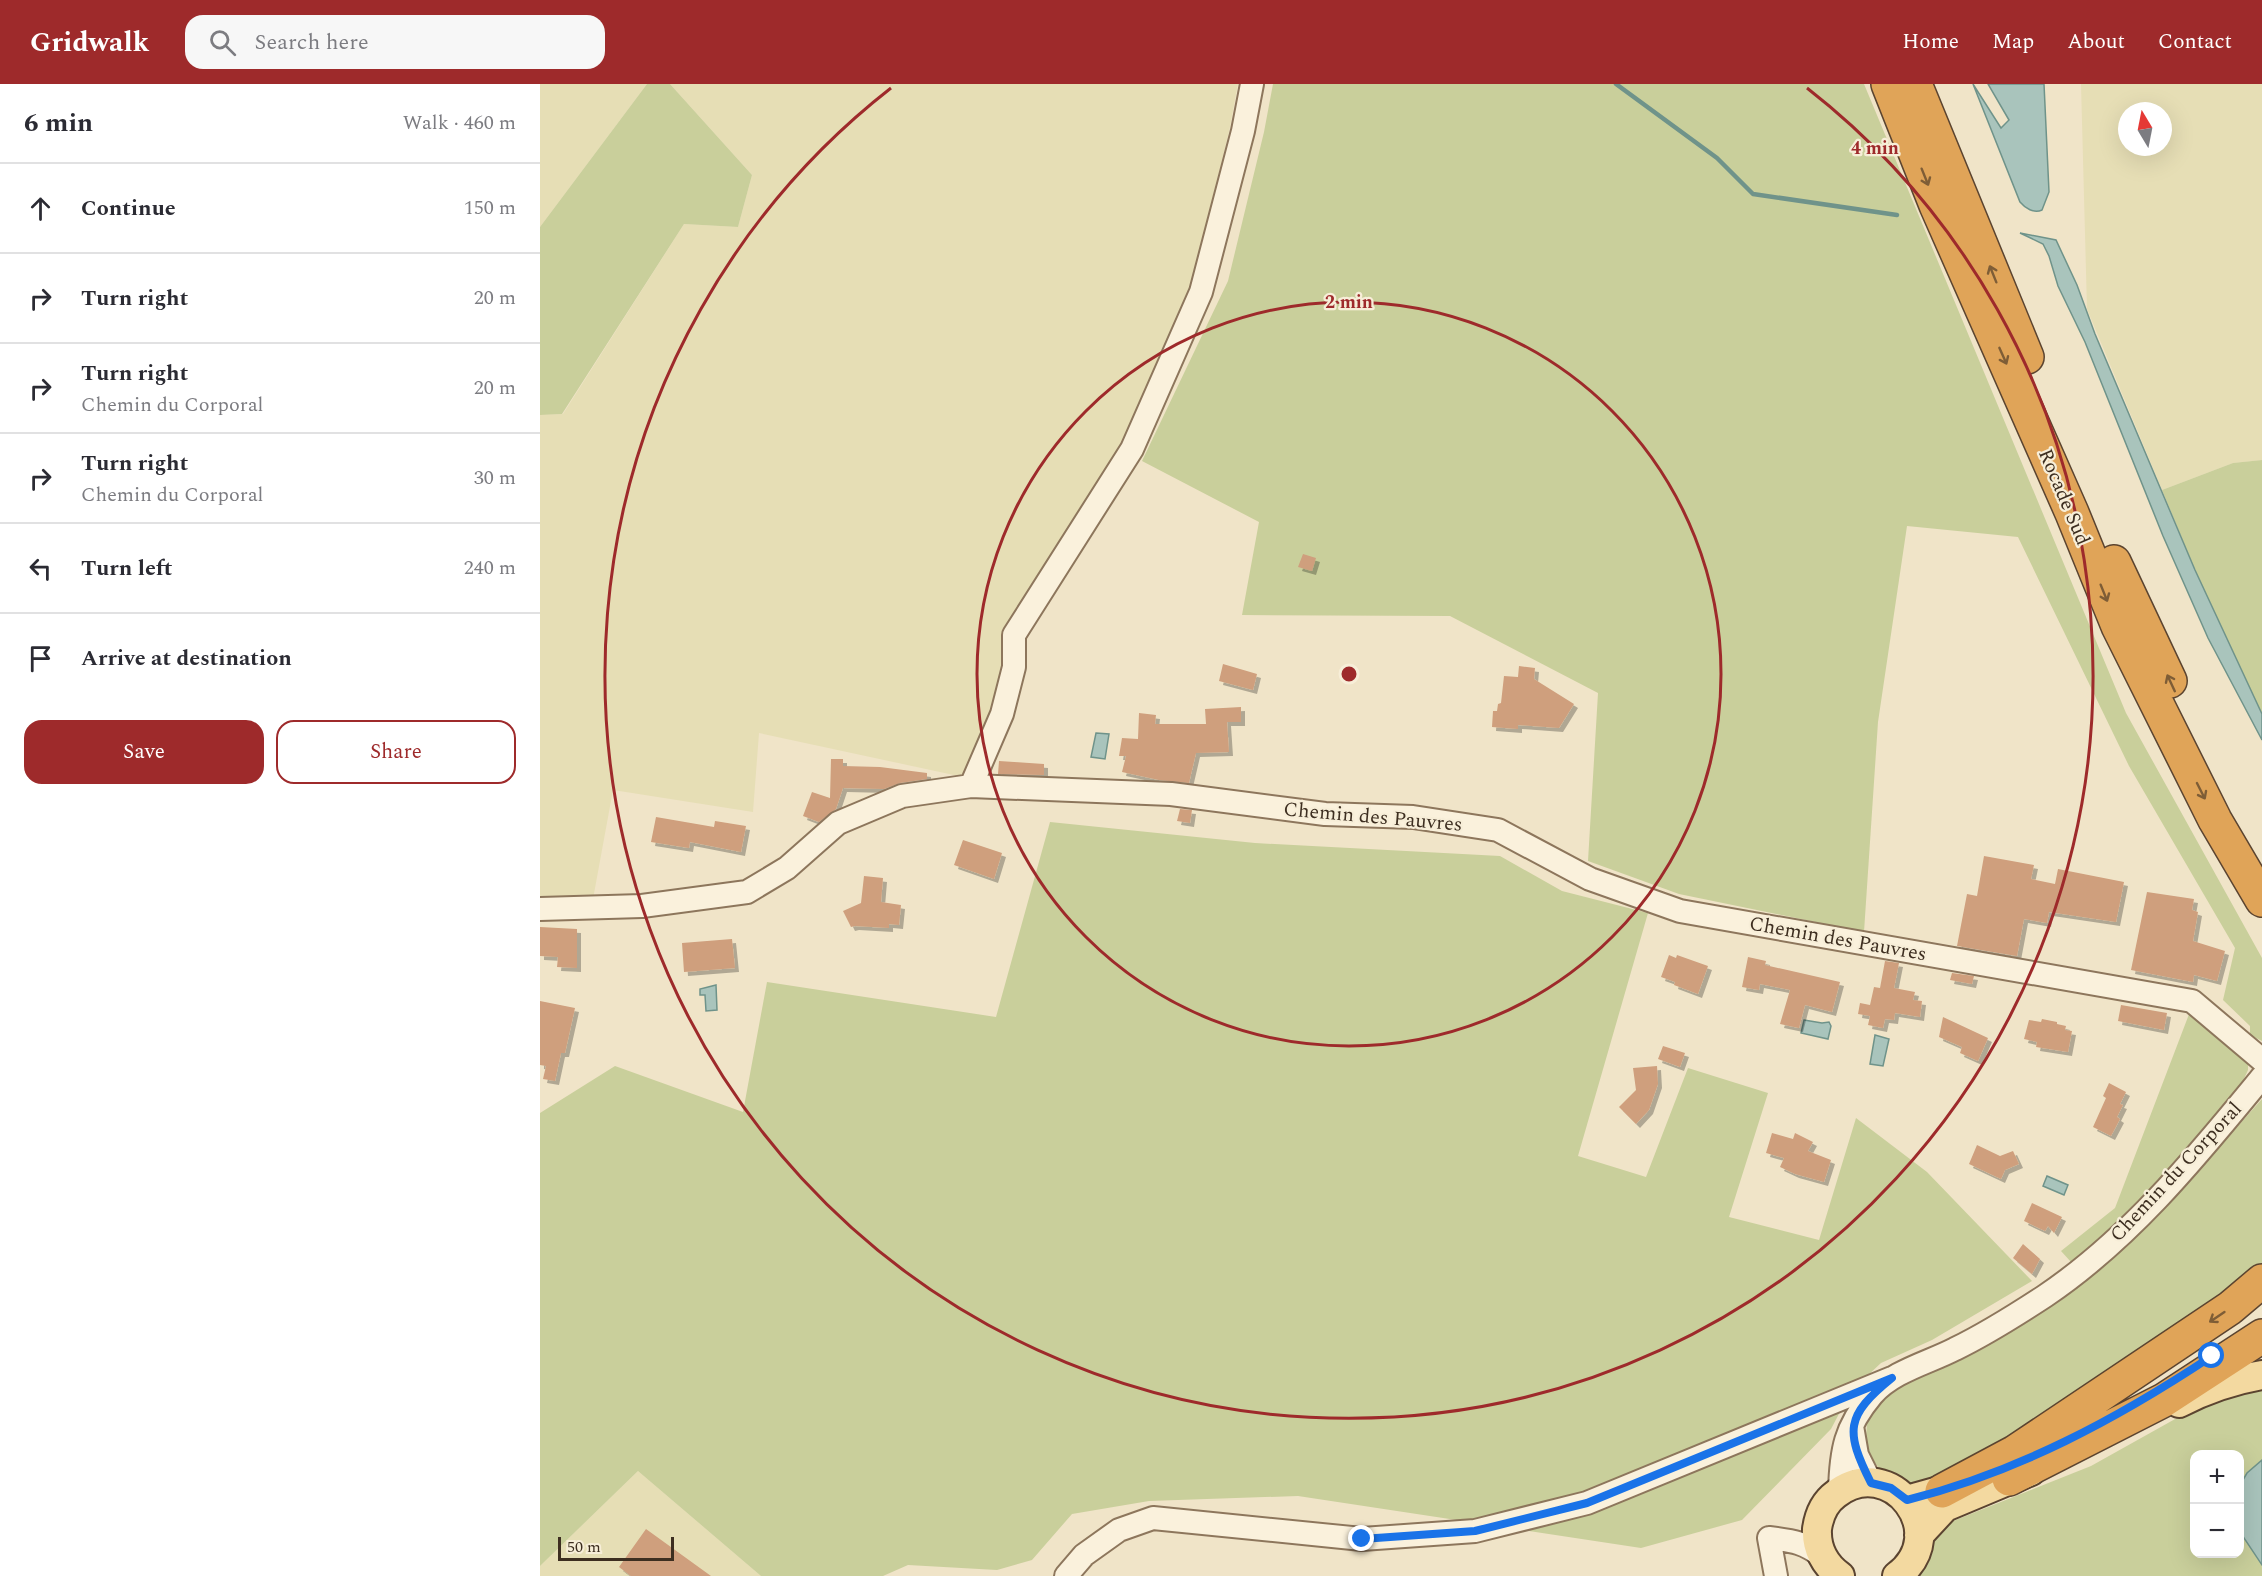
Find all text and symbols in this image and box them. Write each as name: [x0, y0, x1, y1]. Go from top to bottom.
search box: [185, 15, 605, 69]
text: Gridwalk: [30, 21, 149, 64]
icon: search: [206, 26, 239, 59]
text: Search here: [254, 26, 369, 59]
text: Home: [1902, 26, 1959, 58]
text: Map: [1992, 26, 2034, 58]
text: About: [2067, 26, 2125, 58]
text: Contact: [2158, 26, 2232, 58]
north arrow: [2118, 102, 2172, 156]
text: 6 min: [24, 103, 93, 143]
text: Walk · 460 m: [403, 108, 516, 138]
text: 4 min: [1851, 135, 1899, 162]
one-way arrow: [1920, 168, 1931, 186]
icon: ahead: [24, 192, 57, 225]
text: Continue: [81, 192, 176, 225]
text: 150 m: [464, 193, 516, 223]
one-way arrow: [1987, 266, 1998, 284]
icon: right: [24, 282, 57, 315]
text: Turn right: [81, 282, 188, 315]
text: 20 m: [474, 283, 516, 313]
text: 2 min: [1325, 289, 1373, 316]
one-way arrow: [1998, 347, 2009, 365]
text: Turn right: [81, 357, 188, 390]
icon: right: [24, 372, 57, 405]
text: 20 m: [474, 373, 516, 403]
text: Chemin du Corporal: [81, 390, 263, 420]
street label: Rocade Sud: [2030, 444, 2098, 550]
text: Turn right: [81, 447, 188, 480]
icon: right: [24, 462, 57, 495]
text: 30 m: [474, 463, 516, 493]
text: Chemin du Corporal: [81, 480, 263, 510]
icon: left: [24, 552, 57, 585]
text: Turn left: [81, 552, 173, 585]
text: 240 m: [464, 553, 516, 583]
one-way arrow: [2099, 584, 2110, 602]
icon: arrive: [24, 642, 57, 675]
text: Arrive at destination: [81, 642, 292, 675]
centre of rings: [1339, 664, 1359, 684]
one-way arrow: [2164, 675, 2176, 693]
button: Save: [24, 720, 264, 784]
button: Share: [276, 720, 516, 784]
one-way arrow: [2195, 782, 2207, 800]
street label: Chemin des Pauvres: [1282, 794, 1464, 840]
street label: Chemin des Pauvres: [1747, 909, 1929, 969]
street label: Chemin du Corporal: [2103, 1095, 2249, 1249]
one-way arrow: [2209, 1311, 2225, 1323]
route start: [2198, 1342, 2224, 1368]
map controls: [2190, 1450, 2244, 1558]
button: +: [2190, 1450, 2244, 1504]
button: −: [2190, 1504, 2244, 1558]
route end: [1348, 1525, 1374, 1551]
scale bar: [558, 1534, 674, 1562]
text: 50 m: [567, 1535, 601, 1559]

